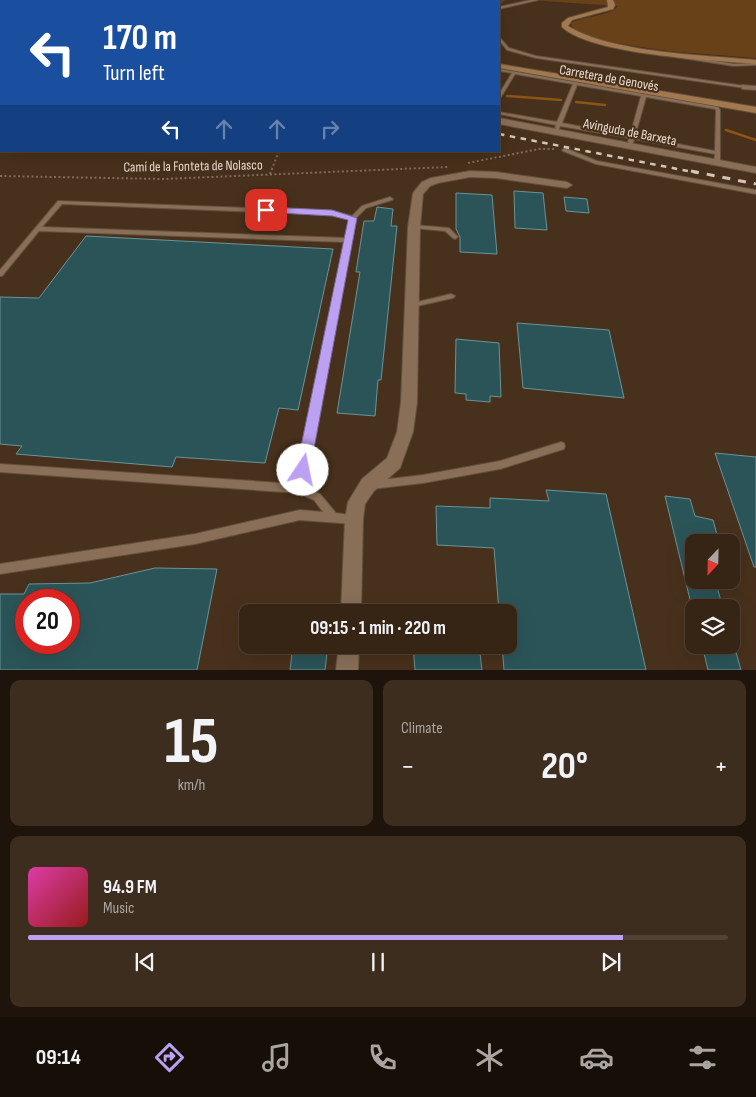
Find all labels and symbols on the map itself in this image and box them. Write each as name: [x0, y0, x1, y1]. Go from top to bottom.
street label: Carretera de Genovés: [558, 61, 660, 95]
street label: Avinguda de Barxeta: [581, 114, 678, 149]
street label: Camí de la Fonteta de Nolasco: [123, 156, 263, 176]
pin: [245, 189, 287, 231]
position arrow: [276, 443, 328, 495]
north arrow: [685, 534, 740, 589]
speed limit sign: 20: [15, 589, 80, 654]

